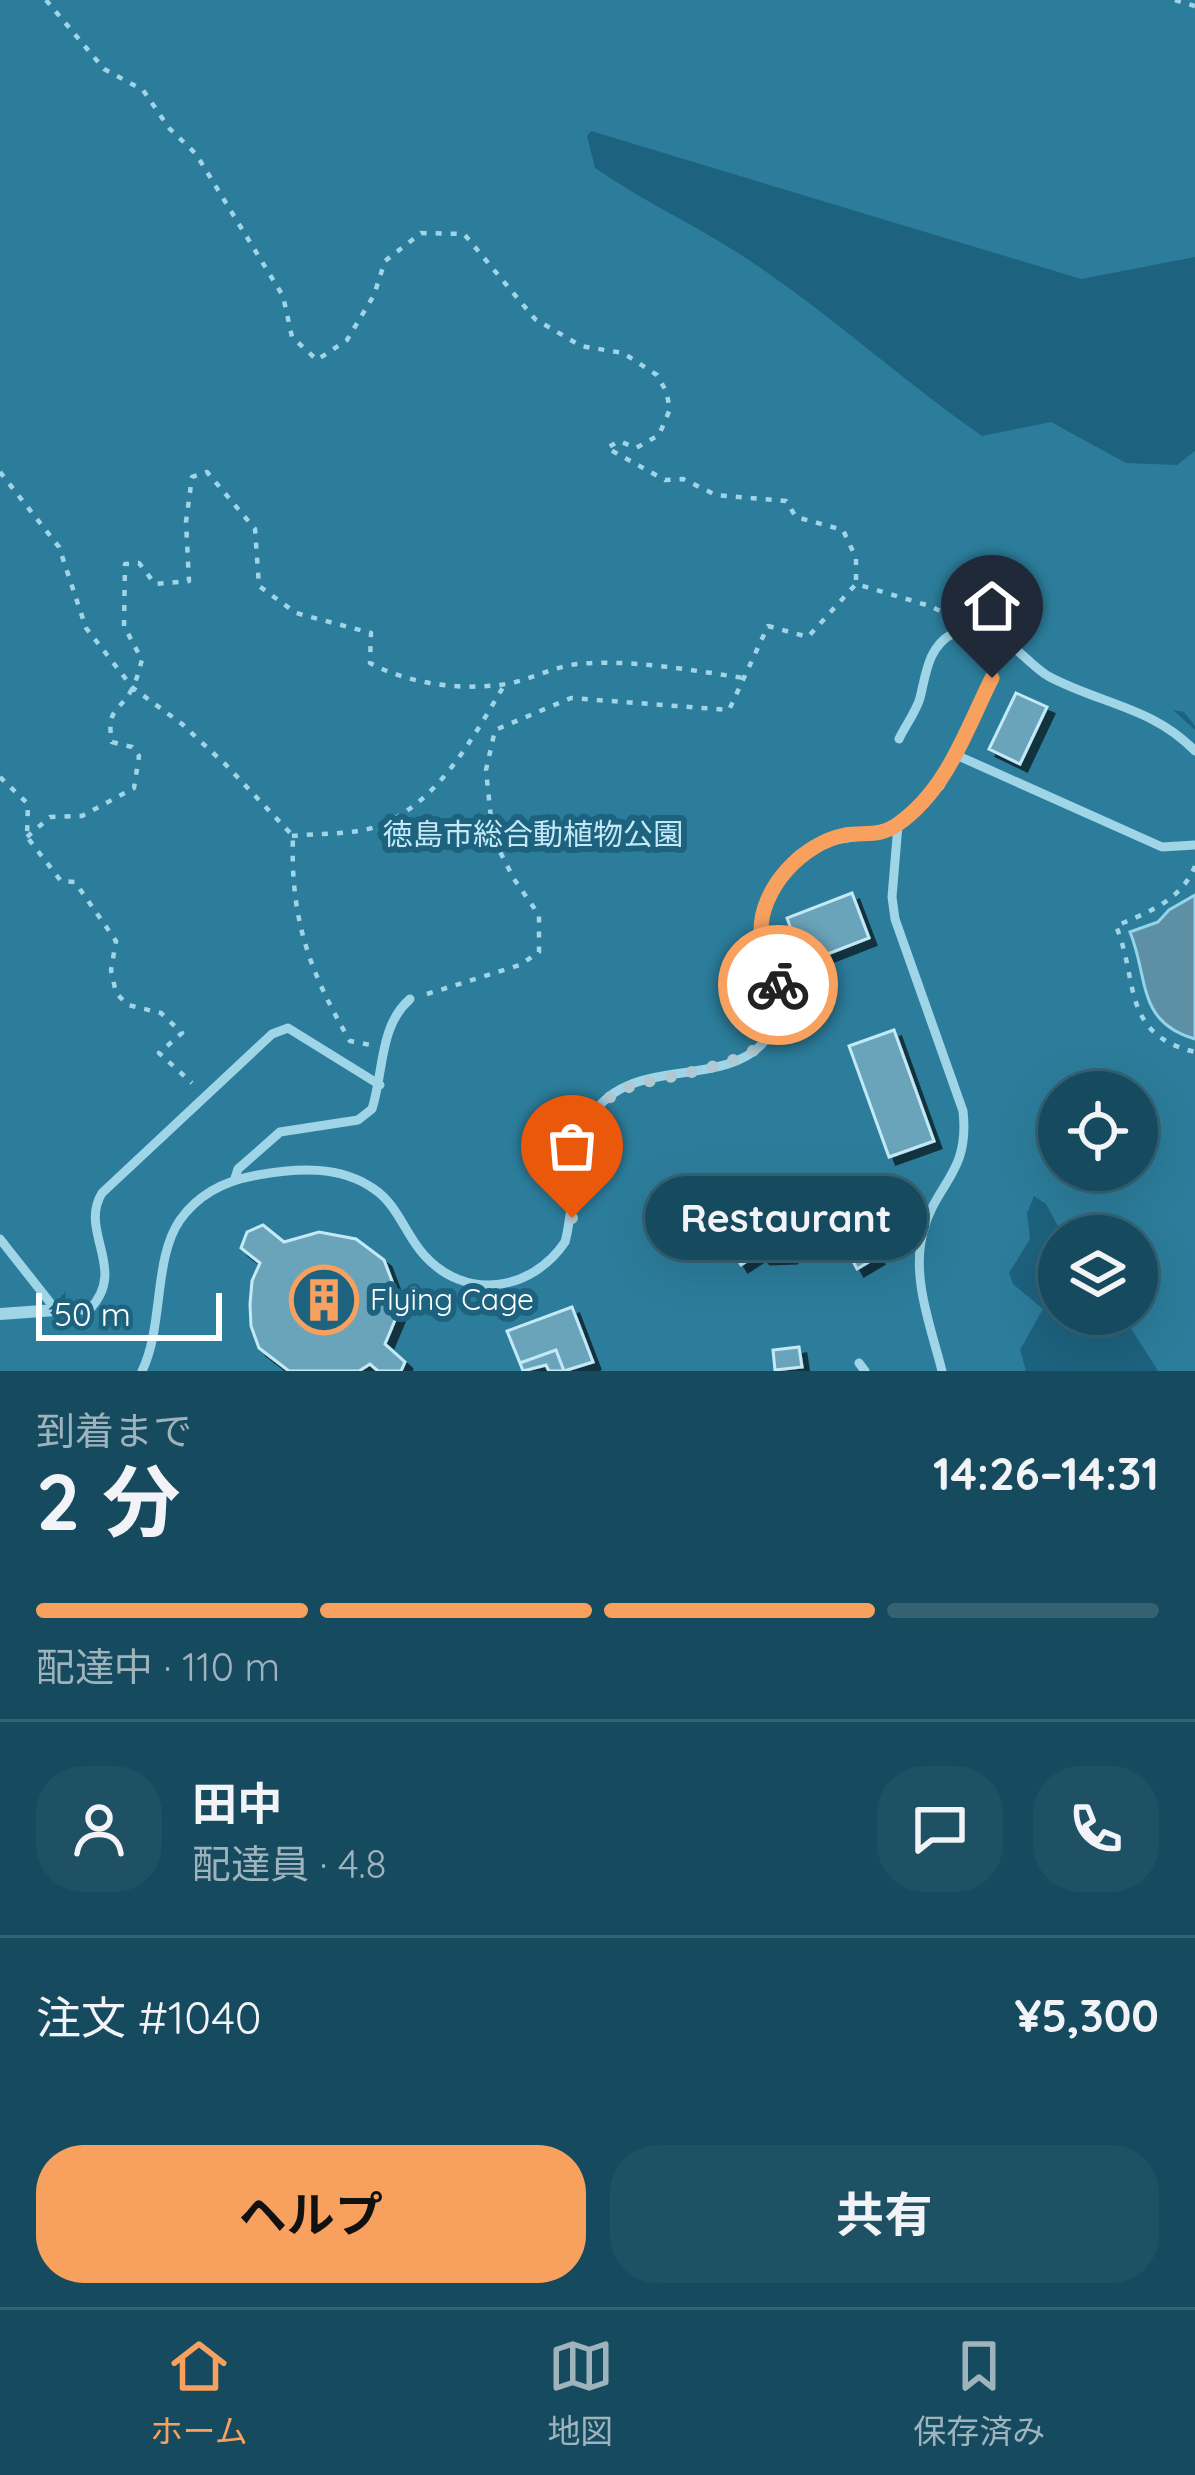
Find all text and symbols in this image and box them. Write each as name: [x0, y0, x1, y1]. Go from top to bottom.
pin: [941, 555, 1043, 678]
icon: home: [959, 573, 1025, 639]
park label: 徳島市総合動植物公園: [383, 815, 683, 853]
courier: [718, 925, 838, 1045]
icon: bike: [745, 952, 811, 1018]
map controls: [1038, 1071, 1158, 1335]
button: locate: [1038, 1071, 1158, 1191]
pin: [521, 1095, 623, 1218]
icon: bag: [539, 1113, 605, 1179]
callout: Restaurant: [644, 1176, 926, 1260]
text: Restaurant: [680, 1193, 892, 1242]
button: layers: [1038, 1215, 1158, 1335]
building icon: Flying Cage: [289, 1265, 359, 1335]
place label: Flying Cage: [370, 1280, 534, 1318]
scale bar: [36, 1287, 222, 1340]
text: 50 m: [54, 1293, 131, 1334]
text: 到着まで: [36, 1406, 192, 1455]
text: 14:26–14:31: [933, 1445, 1159, 1501]
text: 2 分: [36, 1452, 180, 1550]
text: 配達中 · 110 m: [36, 1642, 280, 1691]
button: person: [36, 1766, 162, 1892]
button: chat: [877, 1766, 1003, 1892]
button: phone: [1033, 1766, 1159, 1892]
text: 田中: [192, 1775, 282, 1831]
text: 配達員 · 4.8: [192, 1839, 387, 1888]
text: ¥5,300: [1014, 1987, 1159, 2043]
text: 注文 #1040: [36, 1989, 262, 2045]
button: ヘルプ: [36, 2145, 586, 2283]
button: 共有: [610, 2145, 1159, 2283]
tab: ホーム: [150, 2333, 248, 2453]
tab: 地図: [548, 2333, 614, 2453]
tab: 保存済み: [913, 2333, 1045, 2453]

